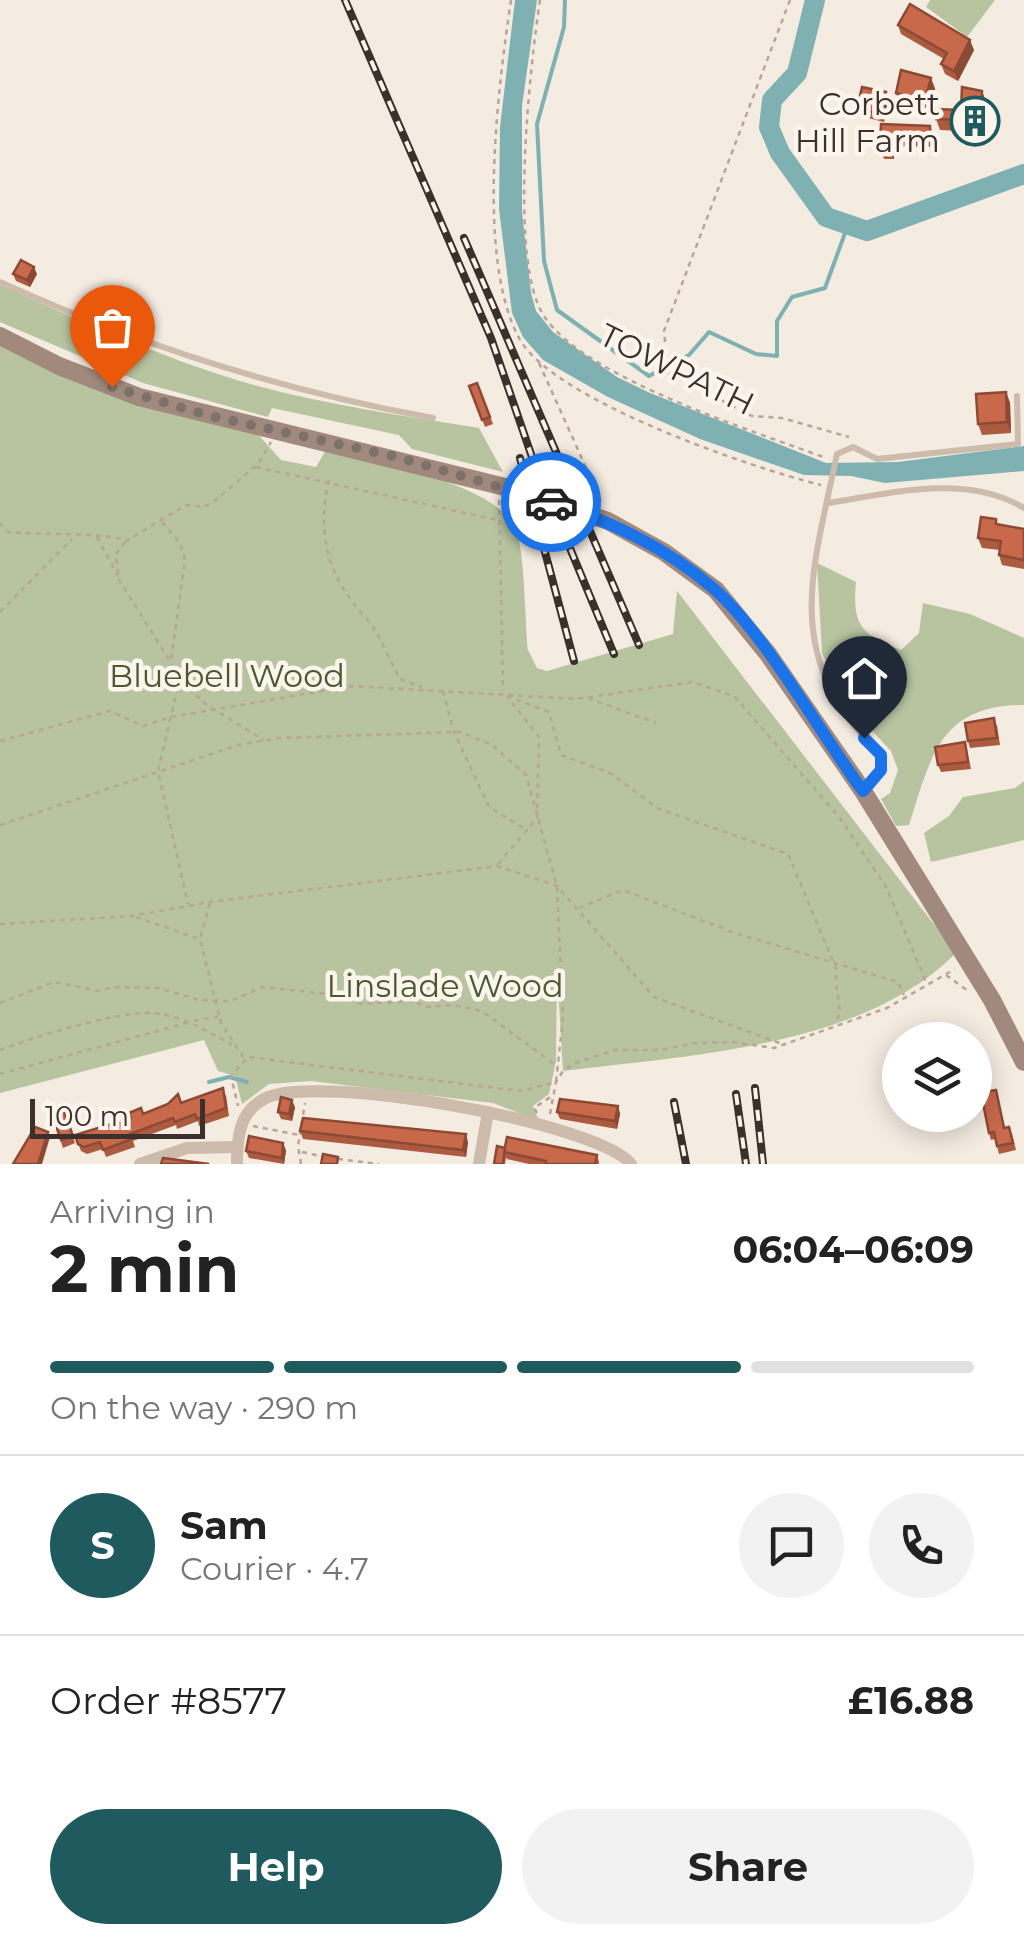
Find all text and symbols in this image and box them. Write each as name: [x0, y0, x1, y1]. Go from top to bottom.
place label: Corbett Hill Farm: [795, 84, 940, 160]
building icon: Corbett Hill Farm: [949, 95, 1001, 147]
pin: [70, 285, 155, 388]
icon: bag: [85, 300, 140, 355]
street label: TOWPATH: [593, 315, 761, 423]
courier: [501, 452, 601, 552]
icon: car: [524, 475, 579, 530]
pin: [822, 636, 907, 739]
icon: home: [837, 651, 892, 706]
park label: Bluebell Wood: [109, 656, 345, 695]
park label: Linslade Wood: [326, 966, 564, 1005]
map controls: [882, 1022, 992, 1132]
button: layers: [882, 1022, 992, 1132]
scale bar: [30, 1094, 205, 1138]
text: 100 m: [45, 1099, 129, 1133]
text: Arriving in: [50, 1192, 215, 1231]
text: 06:04–06:09: [733, 1226, 974, 1273]
text: 2 min: [50, 1229, 239, 1308]
text: On the way · 290 m: [50, 1388, 358, 1427]
button: chat: [739, 1493, 844, 1598]
button: phone: [869, 1493, 974, 1598]
text: Sam: [180, 1502, 268, 1549]
text: S: [90, 1522, 115, 1569]
text: Courier · 4.7: [180, 1549, 369, 1588]
text: Order #8577: [50, 1677, 287, 1724]
text: £16.88: [848, 1677, 974, 1724]
button: Help: [50, 1809, 502, 1924]
button: Share: [522, 1809, 974, 1924]

